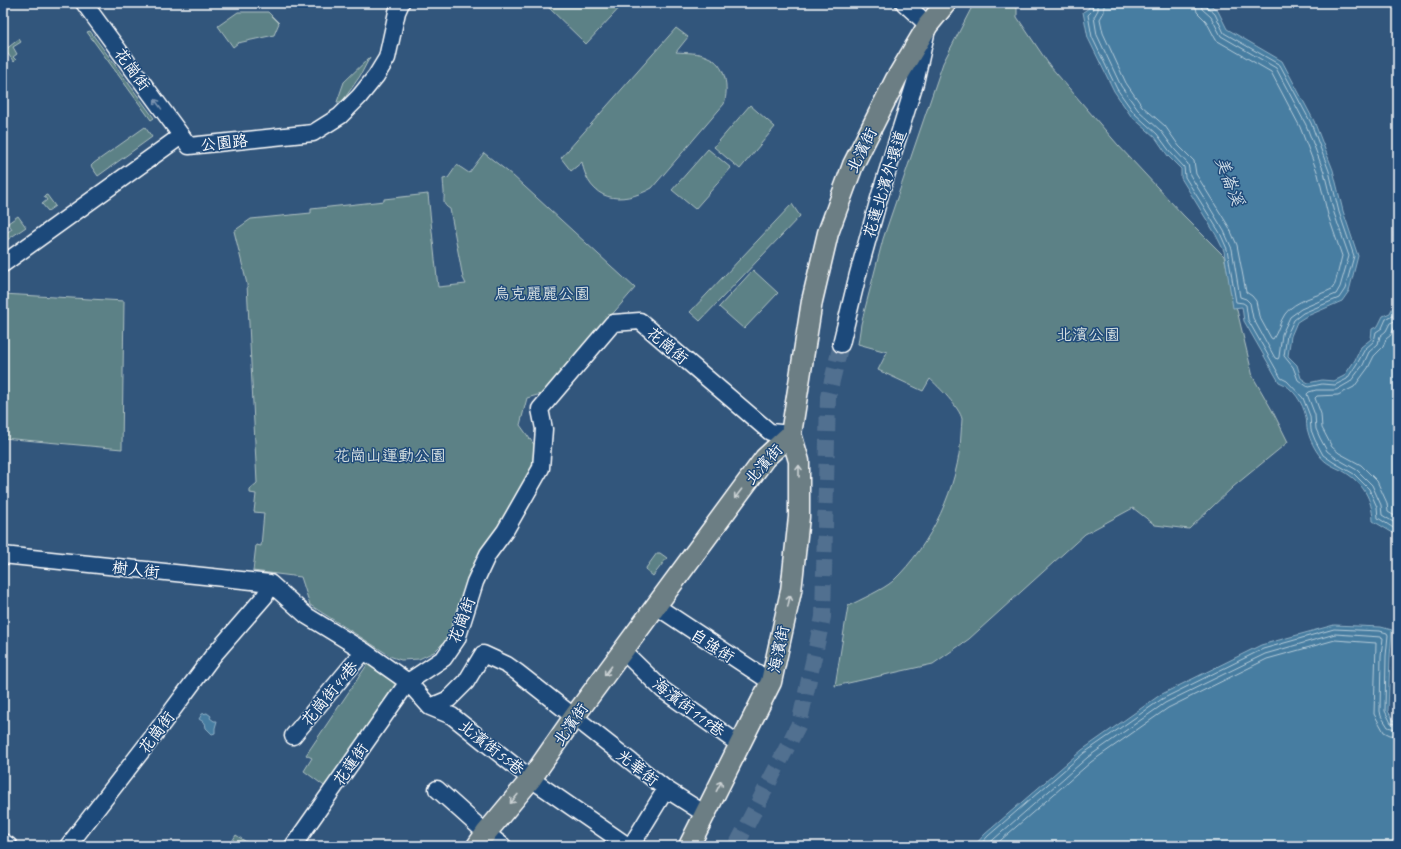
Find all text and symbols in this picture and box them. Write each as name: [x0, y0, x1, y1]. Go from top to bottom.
street label: 花崗街: [110, 44, 154, 95]
one-way arrow: [154, 99, 162, 110]
street label: 北濱街: [842, 124, 881, 176]
street label: 花蓮北濱外環道: [859, 128, 911, 241]
street label: 公園路: [199, 131, 249, 155]
water label: 美崙溪: [1211, 154, 1249, 210]
park label: 烏克麗麗公園: [494, 284, 590, 304]
street label: 花崗街: [643, 323, 692, 369]
park label: 北濱公園: [1056, 325, 1120, 345]
street label: 北濱街: [740, 440, 787, 489]
park label: 花崗山運動公園: [334, 446, 446, 466]
one-way arrow: [795, 465, 803, 478]
one-way arrow: [733, 489, 742, 500]
street label: 樹人街: [111, 558, 161, 582]
street label: 花崗街: [444, 594, 480, 646]
one-way arrow: [785, 594, 793, 607]
street label: 自強街: [687, 624, 738, 667]
street label: 海濱街: [764, 624, 794, 675]
street label: 花崗街44巷: [297, 657, 363, 730]
one-way arrow: [604, 666, 612, 677]
street label: 海濱街119巷: [648, 674, 729, 742]
street label: 北濱街: [549, 699, 593, 750]
street label: 花崗街: [134, 707, 179, 758]
street label: 北濱街55巷: [454, 716, 528, 780]
street label: 花蓮街: [329, 739, 373, 790]
street label: 光華街: [612, 745, 662, 790]
one-way arrow: [716, 780, 723, 792]
one-way arrow: [510, 793, 519, 804]

